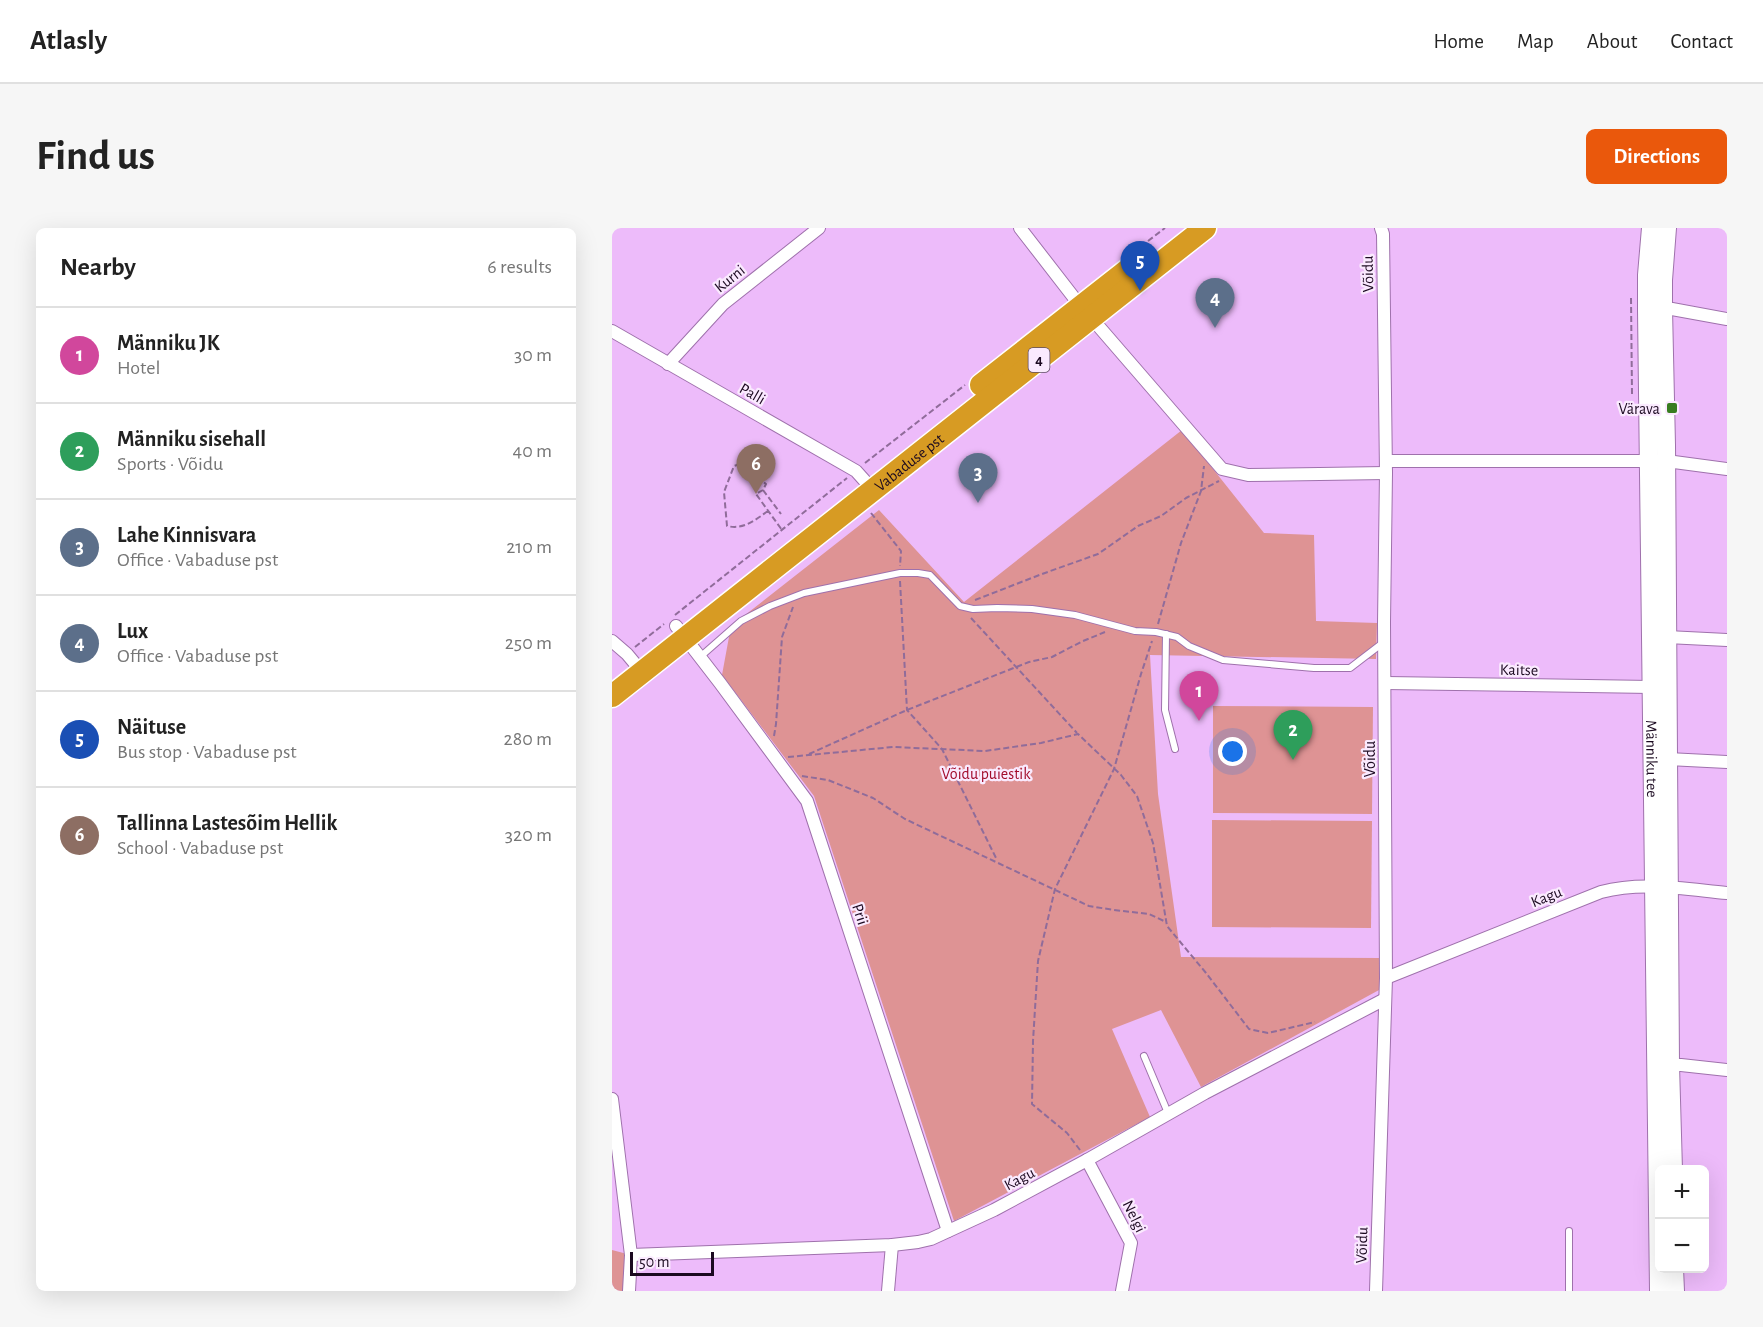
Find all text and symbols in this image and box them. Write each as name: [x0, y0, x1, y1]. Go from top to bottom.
text: Atlasly: [30, 27, 107, 55]
text: Home: [1433, 31, 1484, 52]
text: Map: [1517, 31, 1554, 52]
text: About: [1587, 31, 1637, 52]
text: Contact: [1670, 31, 1733, 52]
button: Directions: [1586, 129, 1727, 184]
text: Find us: [36, 135, 155, 177]
pin: 5: [1120, 242, 1160, 291]
text: Nearby: [60, 254, 136, 280]
street label: Võidu: [1360, 256, 1376, 292]
text: 6 results: [487, 257, 552, 277]
street label: Kurni: [711, 262, 748, 296]
pin: 4: [1196, 279, 1234, 328]
text: Männiku JK: [117, 332, 220, 354]
text: 1: [76, 345, 83, 365]
text: 30 m: [514, 345, 552, 365]
road number: 4: [1028, 348, 1050, 372]
text: Hotel: [117, 358, 160, 378]
street label: Palli: [737, 380, 768, 408]
place label: Värava: [1619, 401, 1660, 417]
marker: Värava: [1665, 401, 1679, 415]
text: Männiku sisehall: [117, 428, 266, 450]
street label: Vabaduse pst: [872, 431, 947, 495]
text: 2: [75, 441, 84, 461]
text: 40 m: [513, 441, 552, 461]
pin: 6: [736, 444, 776, 494]
text: Sports · Võidu: [117, 454, 223, 474]
pin: 3: [958, 454, 998, 503]
text: Lahe Kinnisvara: [117, 524, 256, 546]
text: 3: [75, 537, 84, 557]
text: 210 m: [506, 537, 552, 557]
text: Office · Vabaduse pst: [117, 550, 278, 570]
text: Lux: [117, 620, 148, 642]
text: 4: [74, 633, 85, 653]
text: 250 m: [505, 633, 552, 653]
text: Office · Vabaduse pst: [117, 646, 278, 666]
street label: Kaitse: [1500, 662, 1538, 678]
pin: 1: [1180, 672, 1218, 721]
pin: 2: [1274, 710, 1312, 760]
text: Näituse: [117, 716, 186, 738]
street label: Männiku tee: [1643, 720, 1660, 798]
text: 5: [75, 729, 84, 749]
text: 280 m: [504, 729, 552, 749]
your location: [1218, 737, 1247, 766]
street label: Võidu: [1362, 741, 1378, 777]
text: Bus stop · Vabaduse pst: [117, 742, 297, 762]
park label: Võidu puiestik: [942, 766, 1031, 782]
text: Tallinna Lastesõim Hellik: [117, 812, 337, 834]
text: 6: [75, 825, 84, 845]
text: 320 m: [505, 825, 552, 845]
text: School · Vabaduse pst: [117, 838, 283, 858]
street label: Kagu: [1529, 884, 1564, 910]
street label: Prii: [849, 902, 871, 927]
street label: Kagu: [1002, 1164, 1037, 1193]
map controls: [1655, 1165, 1709, 1273]
button: +: [1655, 1165, 1709, 1219]
street label: Nelgi: [1120, 1198, 1149, 1235]
button: −: [1655, 1219, 1709, 1273]
street label: Võidu: [1353, 1227, 1371, 1264]
scale bar: [630, 1249, 714, 1276]
text: 50 m: [639, 1254, 670, 1270]

